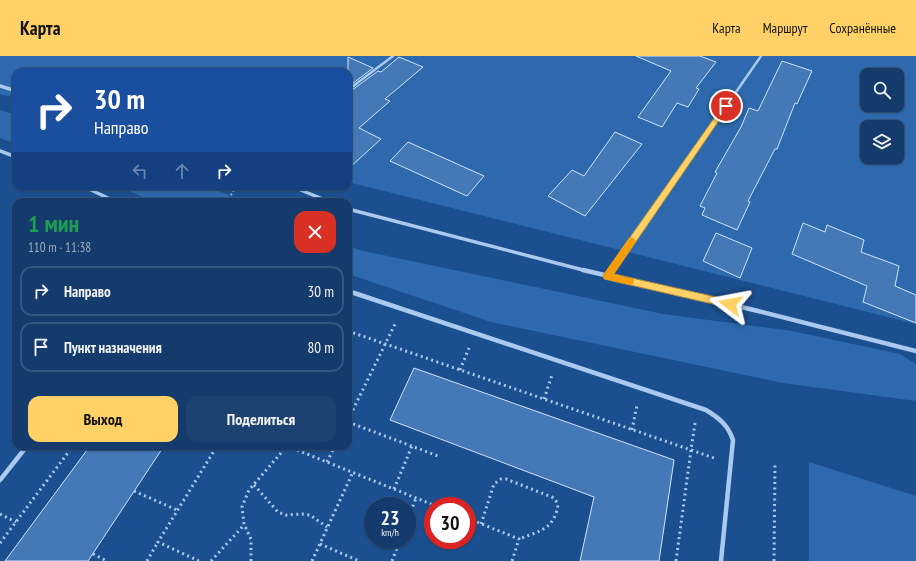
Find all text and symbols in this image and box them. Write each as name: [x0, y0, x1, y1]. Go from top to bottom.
text: Карта: [20, 16, 61, 40]
text: Карта: [712, 19, 741, 37]
text: Маршрут: [763, 19, 807, 37]
text: Сохранённые: [829, 19, 896, 37]
map controls: [860, 68, 904, 164]
button: search: [860, 68, 904, 112]
text: 30 m: [94, 80, 145, 117]
icon: right: [28, 84, 80, 136]
pin: [709, 89, 743, 123]
icon: arrive: [715, 95, 737, 117]
text: Направо: [94, 116, 149, 139]
button: layers: [860, 120, 904, 164]
icon: left: [129, 160, 151, 182]
icon: ahead: [171, 160, 193, 182]
icon: right: [213, 160, 235, 182]
text: 1 мин: [28, 208, 79, 239]
button: close: [294, 211, 336, 253]
text: 110 m · 11:38: [28, 239, 91, 256]
icon: right: [30, 280, 52, 302]
text: Направо: [64, 282, 111, 301]
text: 30 m: [308, 282, 334, 301]
position arrow: [709, 283, 751, 325]
icon: arrive: [30, 336, 52, 358]
text: Пункт назначения: [64, 338, 162, 357]
text: 80 m: [308, 338, 334, 357]
button: Выход: [28, 396, 178, 442]
button: Поделиться: [186, 396, 336, 442]
speed limit sign: 30: [424, 497, 476, 549]
text: 23: [380, 505, 400, 531]
text: km/h: [381, 526, 399, 539]

